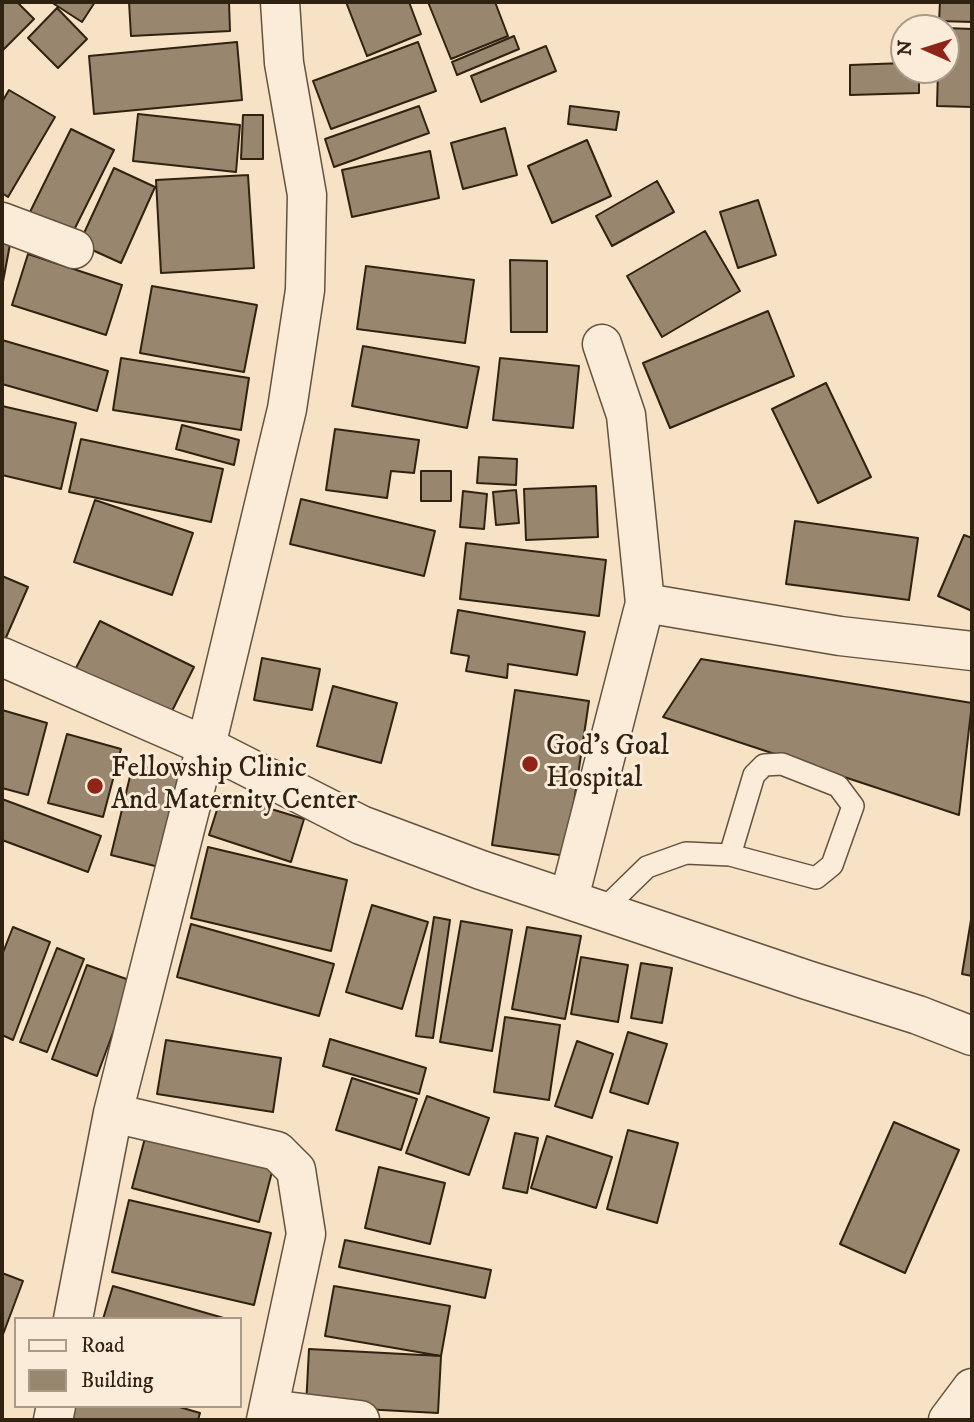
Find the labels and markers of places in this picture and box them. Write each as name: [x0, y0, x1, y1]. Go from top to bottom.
place label: God's Goal Hospital: [546, 731, 669, 797]
place label: Fellowship Clinic And Maternity Center: [111, 753, 357, 819]
marker: God's Goal Hospital: [520, 754, 540, 774]
marker: Fellowship Clinic And Maternity Center: [85, 776, 105, 796]

